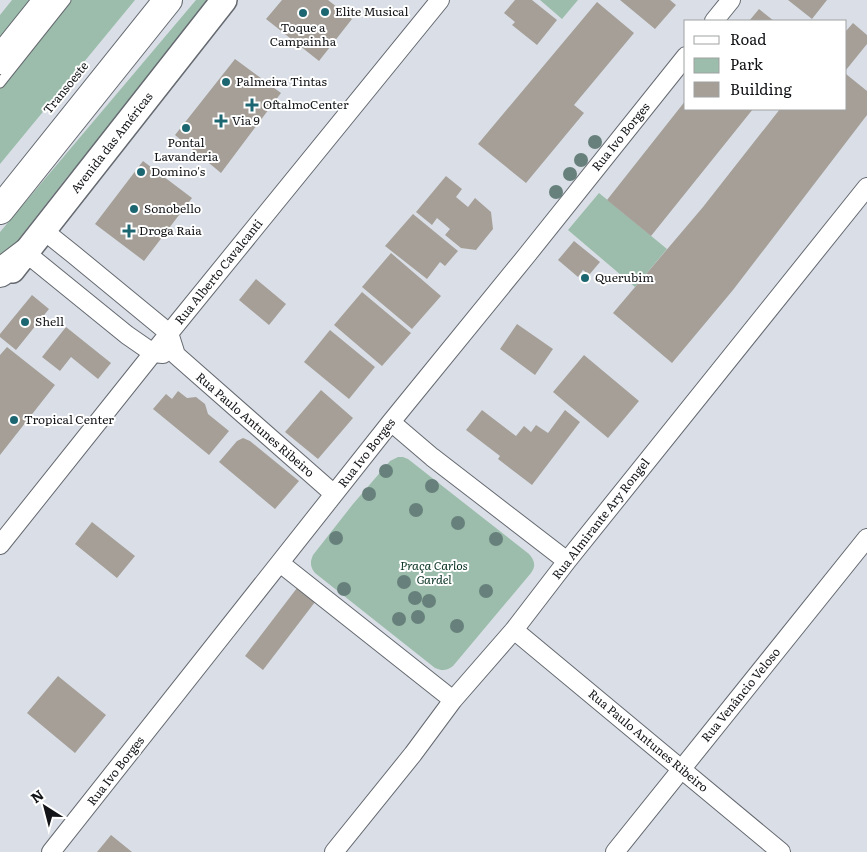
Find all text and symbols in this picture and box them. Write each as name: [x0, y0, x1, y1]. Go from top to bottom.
place label: Elite Musical: [335, 2, 409, 20]
marker: Elite Musical: [319, 6, 331, 18]
marker: Toque a Campainha: [297, 7, 309, 19]
place label: Toque a Campainha: [270, 18, 337, 50]
legend: [684, 20, 847, 110]
text: Road: [730, 27, 766, 50]
text: Park: [730, 52, 764, 75]
street label: Transoeste: [38, 57, 92, 118]
place label: Palmeira Tintas: [236, 72, 327, 90]
marker: Palmeira Tintas: [220, 76, 232, 88]
text: Building: [730, 77, 792, 100]
street label: Avenida das Américas: [66, 88, 157, 197]
place label: OftalmoCenter: [263, 95, 349, 113]
marker: OftalmoCenter: [245, 98, 259, 112]
street label: Rua Ivo Borges: [587, 98, 654, 175]
place label: Via 9: [232, 111, 260, 129]
marker: Via 9: [214, 114, 228, 128]
marker: Pontal Lavanderia: [180, 122, 192, 134]
place label: Pontal Lavanderia: [154, 133, 219, 165]
place label: Domino's: [151, 162, 206, 180]
marker: Domino's: [135, 166, 147, 178]
place label: Sonobello: [144, 199, 201, 217]
marker: Sonobello: [128, 203, 140, 215]
street label: Rua Alberto Cavalcanti: [170, 215, 266, 328]
place label: Droga Raia: [139, 221, 202, 239]
marker: Droga Raia: [123, 225, 135, 237]
place label: Querubim: [595, 268, 654, 286]
marker: Querubim: [579, 272, 591, 284]
place label: Shell: [35, 312, 64, 330]
marker: Shell: [19, 316, 31, 328]
street label: Rua Paulo Antunes Ribeiro: [192, 368, 319, 481]
place label: Tropical Center: [24, 410, 114, 428]
street label: Rua Ivo Borges: [333, 413, 399, 491]
marker: Tropical Center: [8, 414, 20, 426]
street label: Rua Almirante Ary Rongel: [547, 454, 653, 583]
park label: Praça Carlos Gardel: [400, 556, 468, 588]
street label: Rua Venâncio Veloso: [696, 643, 784, 745]
street label: Rua Paulo Antunes Ribeiro: [585, 685, 713, 796]
street label: Rua Ivo Borges: [82, 731, 148, 809]
north arrow: [20, 782, 70, 832]
text: N: [26, 784, 48, 807]

